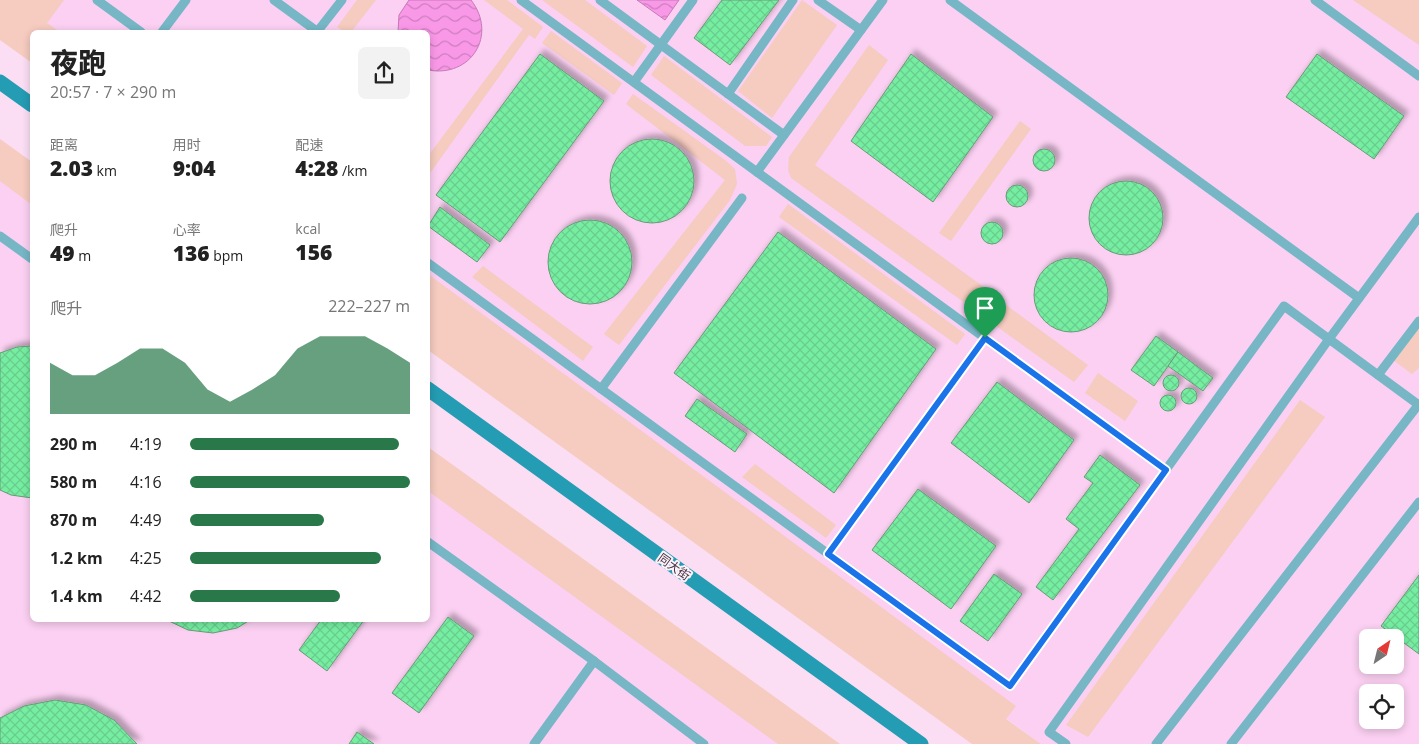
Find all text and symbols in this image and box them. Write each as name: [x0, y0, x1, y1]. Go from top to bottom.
text: 夜跑: [50, 43, 106, 81]
button: share: [358, 47, 410, 99]
text: 20:57 · 7 × 290 m: [50, 81, 176, 103]
text: 距离: [50, 135, 78, 154]
text: 用时: [173, 135, 201, 154]
text: 配速: [295, 135, 323, 154]
text: 2.03: [50, 154, 93, 182]
text: 9:04: [173, 154, 216, 182]
text: 4:28: [295, 154, 338, 182]
text: km: [93, 161, 117, 180]
text: /km: [338, 161, 367, 180]
text: kcal: [295, 219, 321, 238]
text: 爬升: [50, 220, 78, 239]
text: 心率: [173, 220, 201, 239]
text: 156: [295, 238, 332, 266]
text: 49: [50, 239, 75, 267]
text: 136: [173, 239, 210, 267]
text: m: [75, 246, 91, 265]
text: bpm: [210, 246, 243, 265]
pin: [964, 287, 1006, 338]
icon: arrive: [971, 294, 999, 322]
text: 222–227 m: [328, 295, 410, 317]
text: 爬升: [50, 297, 82, 319]
text: 290 m: [50, 433, 97, 455]
text: 4:19: [130, 433, 162, 455]
text: 580 m: [50, 471, 97, 493]
text: 4:16: [130, 471, 162, 493]
text: 870 m: [50, 509, 97, 531]
text: 4:49: [130, 509, 162, 531]
text: 1.2 km: [50, 547, 103, 569]
text: 4:25: [130, 547, 162, 569]
street label: 同大街: [655, 549, 694, 584]
text: 1.4 km: [50, 585, 103, 607]
text: 4:42: [130, 585, 162, 607]
north arrow: [1359, 629, 1404, 674]
map controls: [1359, 629, 1404, 729]
button: locate: [1359, 684, 1404, 729]

